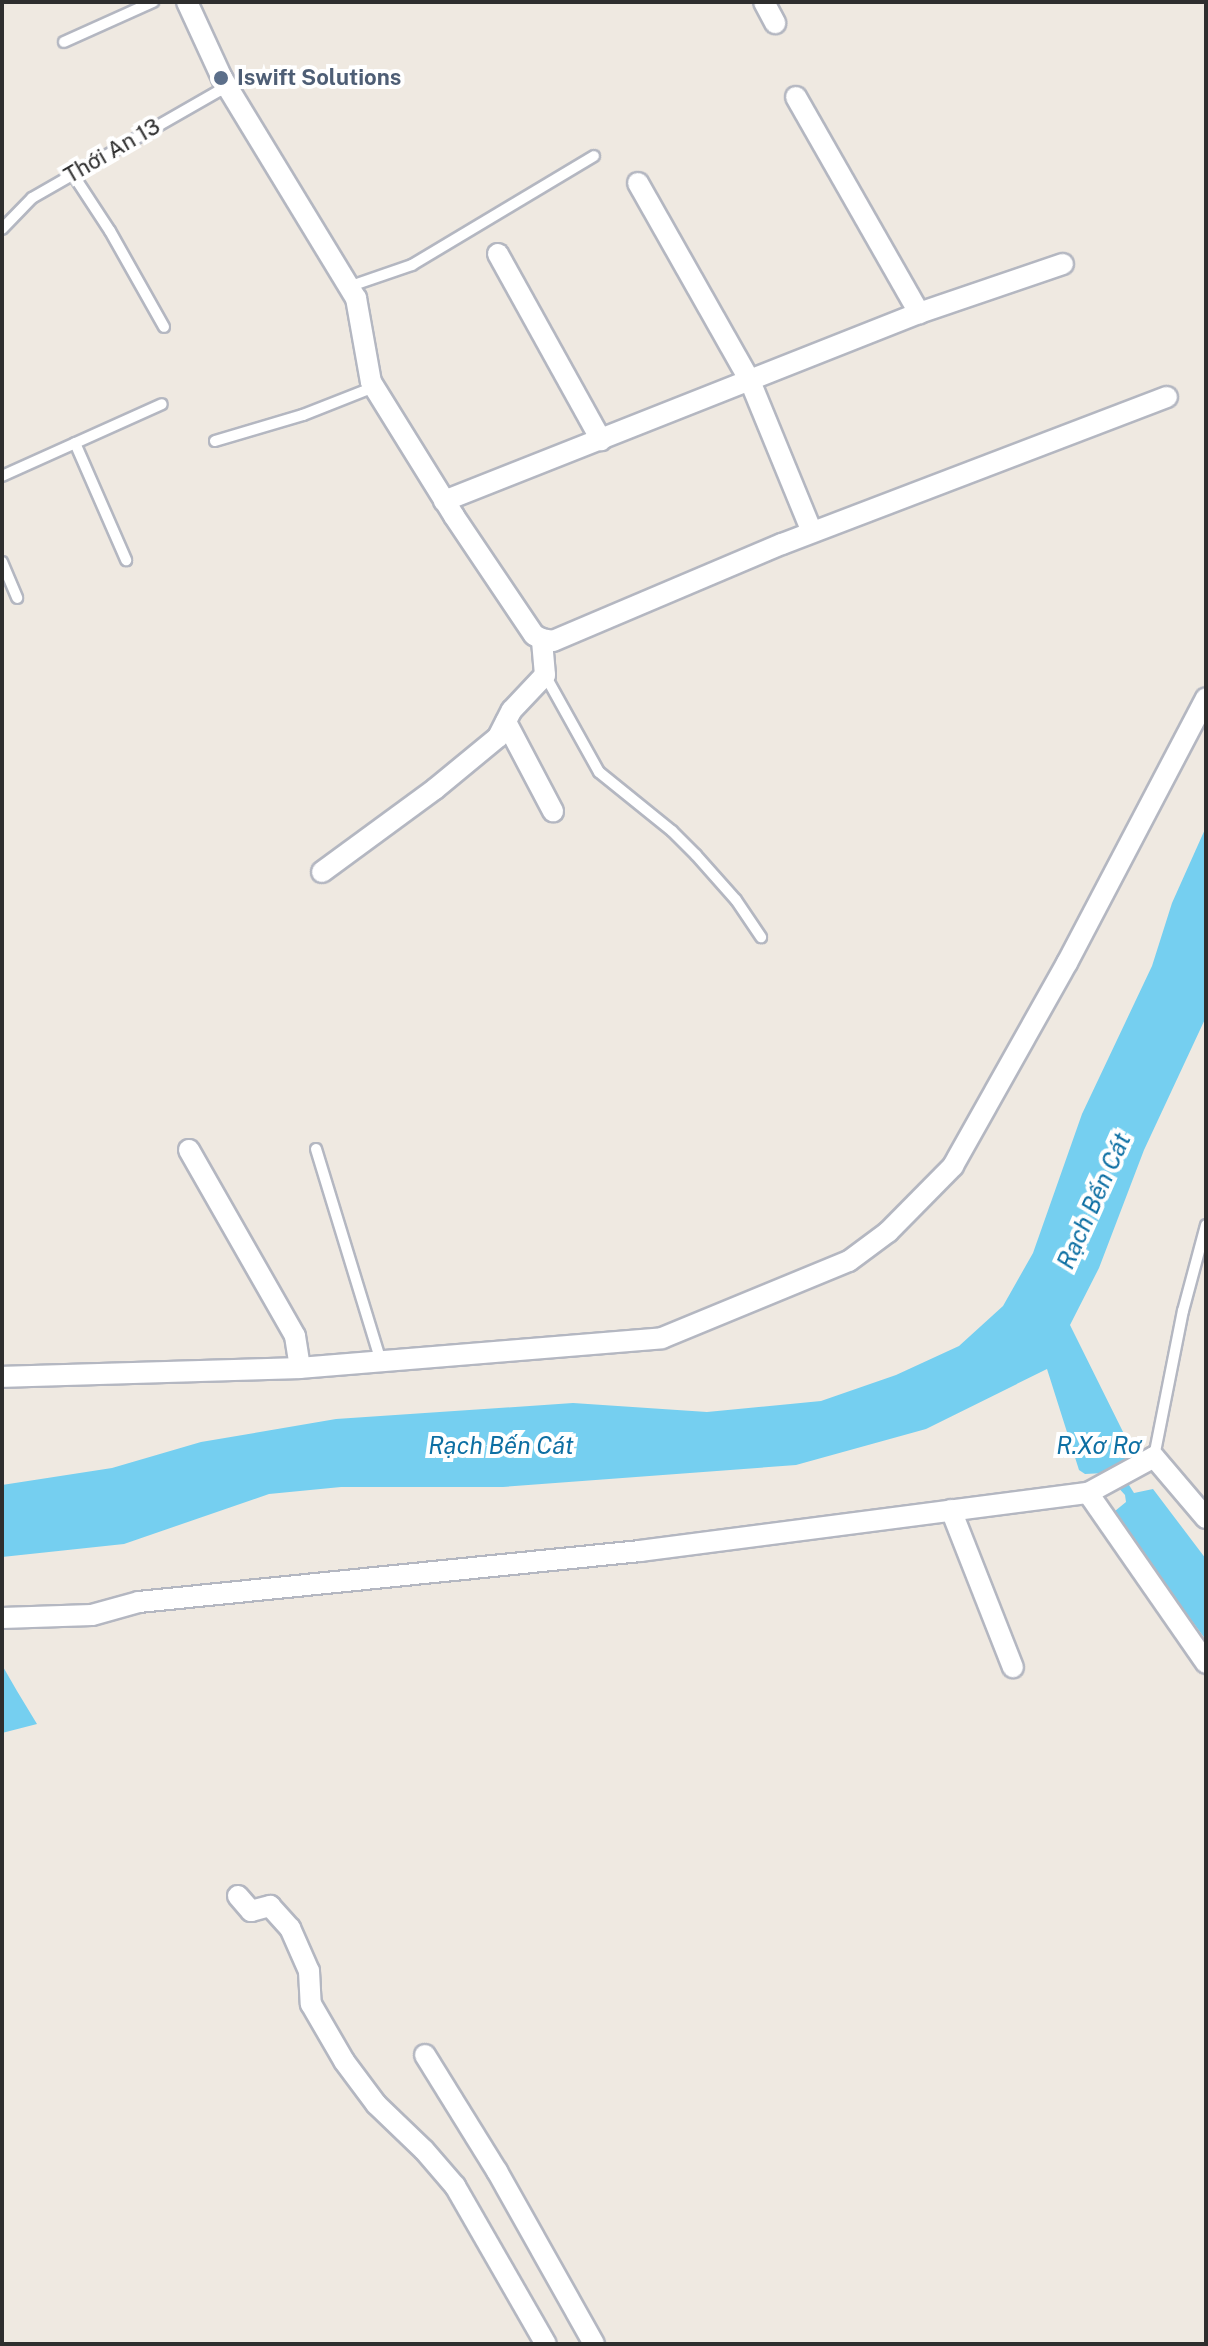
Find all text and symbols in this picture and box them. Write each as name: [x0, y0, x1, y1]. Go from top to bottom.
place label: Iswift Solutions: [237, 65, 401, 91]
marker: Iswift Solutions: [212, 69, 230, 87]
street label: Thới An 13: [59, 113, 165, 189]
water label: Rạch Bến Cát: [1051, 1129, 1137, 1273]
water label: Rạch Bến Cát: [428, 1432, 574, 1460]
water label: R.Xơ Rơ: [1056, 1432, 1142, 1460]

